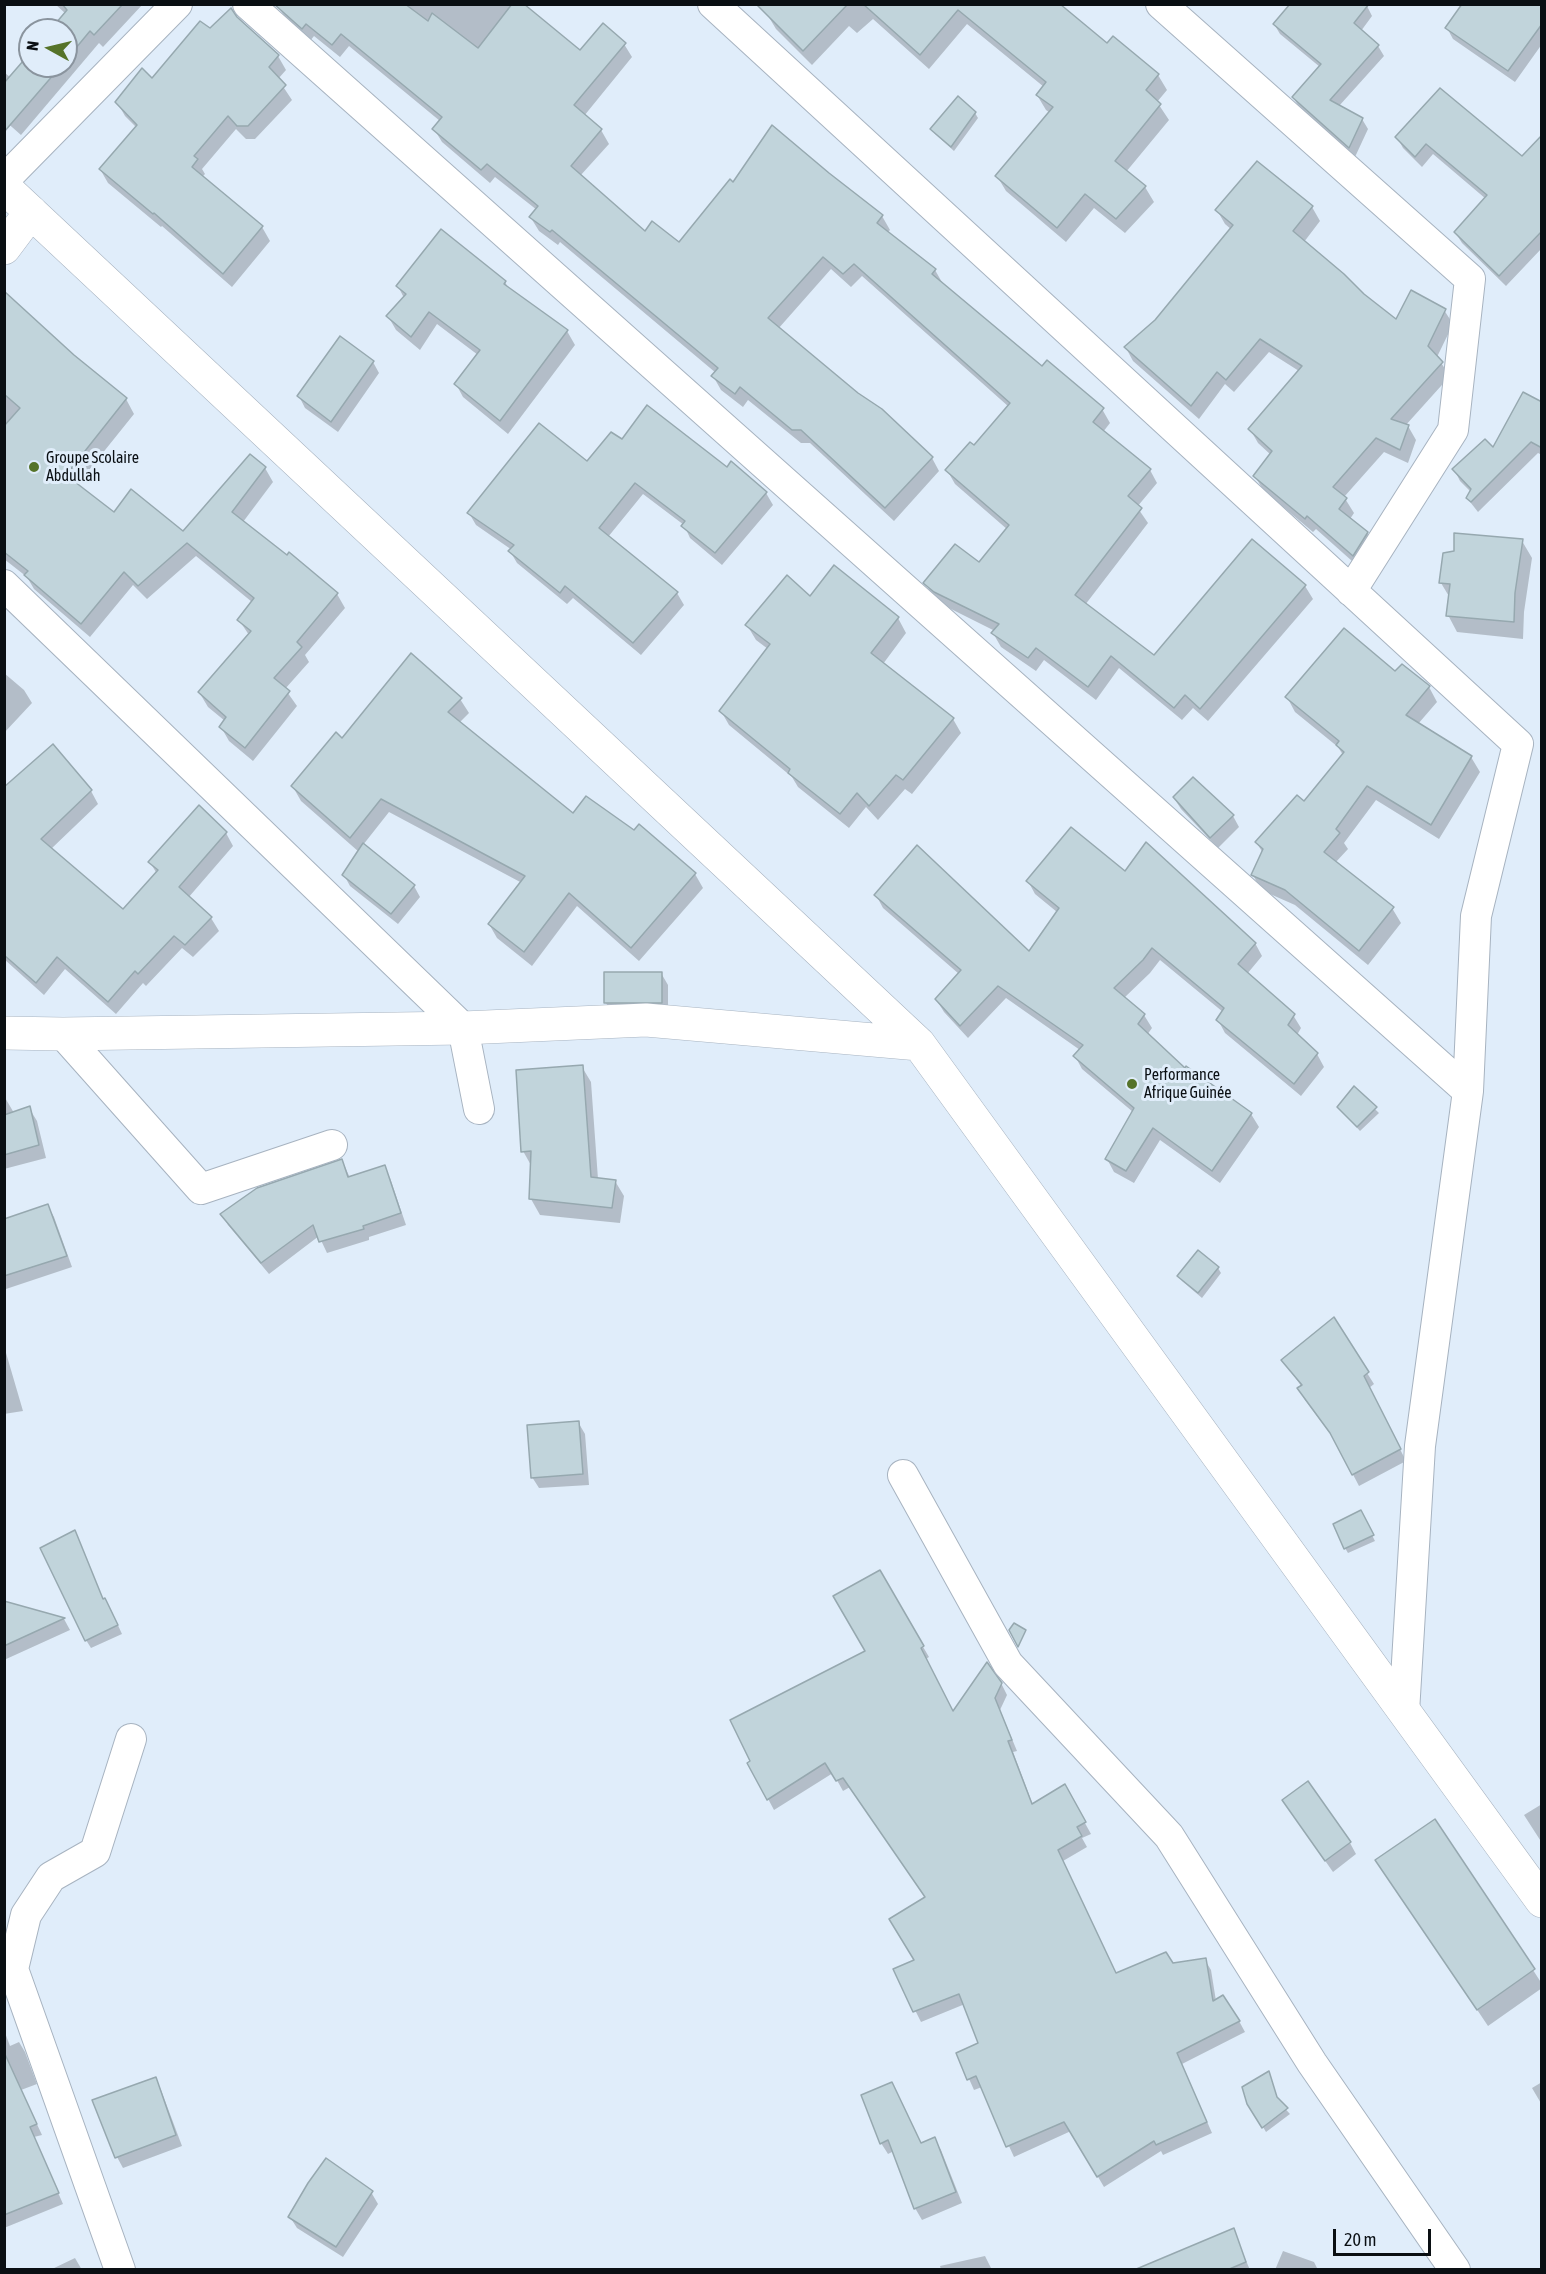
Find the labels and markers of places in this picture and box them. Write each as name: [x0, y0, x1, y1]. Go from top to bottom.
place label: Groupe Scolaire Abdullah: [46, 448, 139, 486]
marker: Groupe Scolaire Abdullah: [27, 460, 41, 474]
place label: Performance Afrique Guinée: [1144, 1065, 1232, 1103]
marker: Performance Afrique Guinée: [1125, 1077, 1139, 1091]

